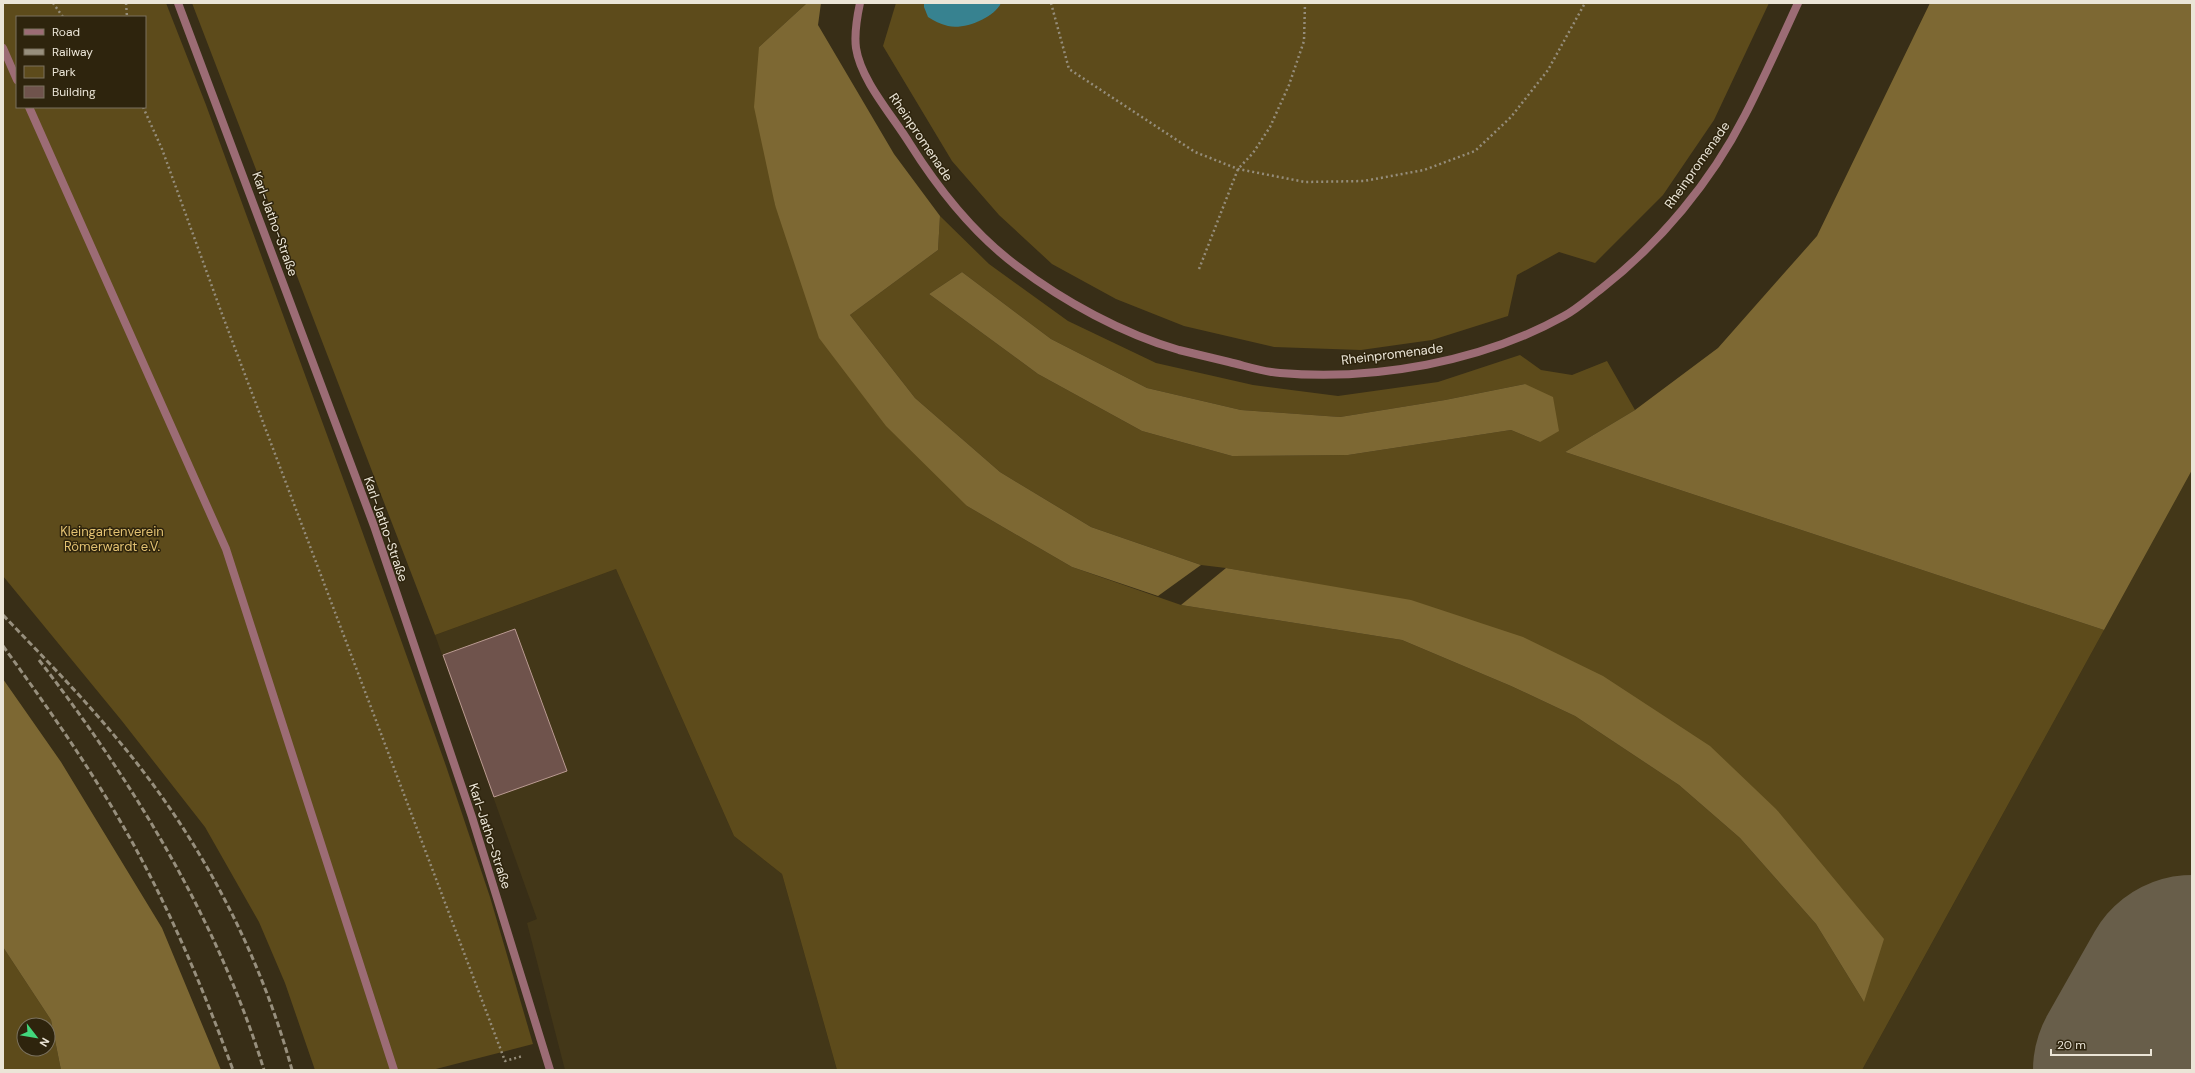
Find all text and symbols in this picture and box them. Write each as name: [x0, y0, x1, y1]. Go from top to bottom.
legend: [16, 16, 146, 108]
text: Road: [52, 24, 80, 40]
text: Railway: [52, 44, 93, 60]
text: Park: [52, 64, 76, 80]
text: Building: [52, 84, 96, 100]
street label: Rheinpromenade: [885, 90, 957, 184]
street label: Rheinpromenade: [1661, 118, 1733, 212]
street label: Karl-Jatho-Straße: [248, 169, 302, 279]
street label: Rheinpromenade: [1340, 339, 1444, 369]
street label: Karl-Jatho-Straße: [360, 474, 412, 584]
park label: Kleingartenverein Römerwardt e.V.: [60, 523, 164, 555]
street label: Karl-Jatho-Straße: [465, 781, 515, 891]
north arrow: [16, 1017, 56, 1057]
scale bar: [2051, 1031, 2151, 1057]
text: N: [37, 1035, 53, 1049]
text: 20 m: [2057, 1037, 2086, 1053]

